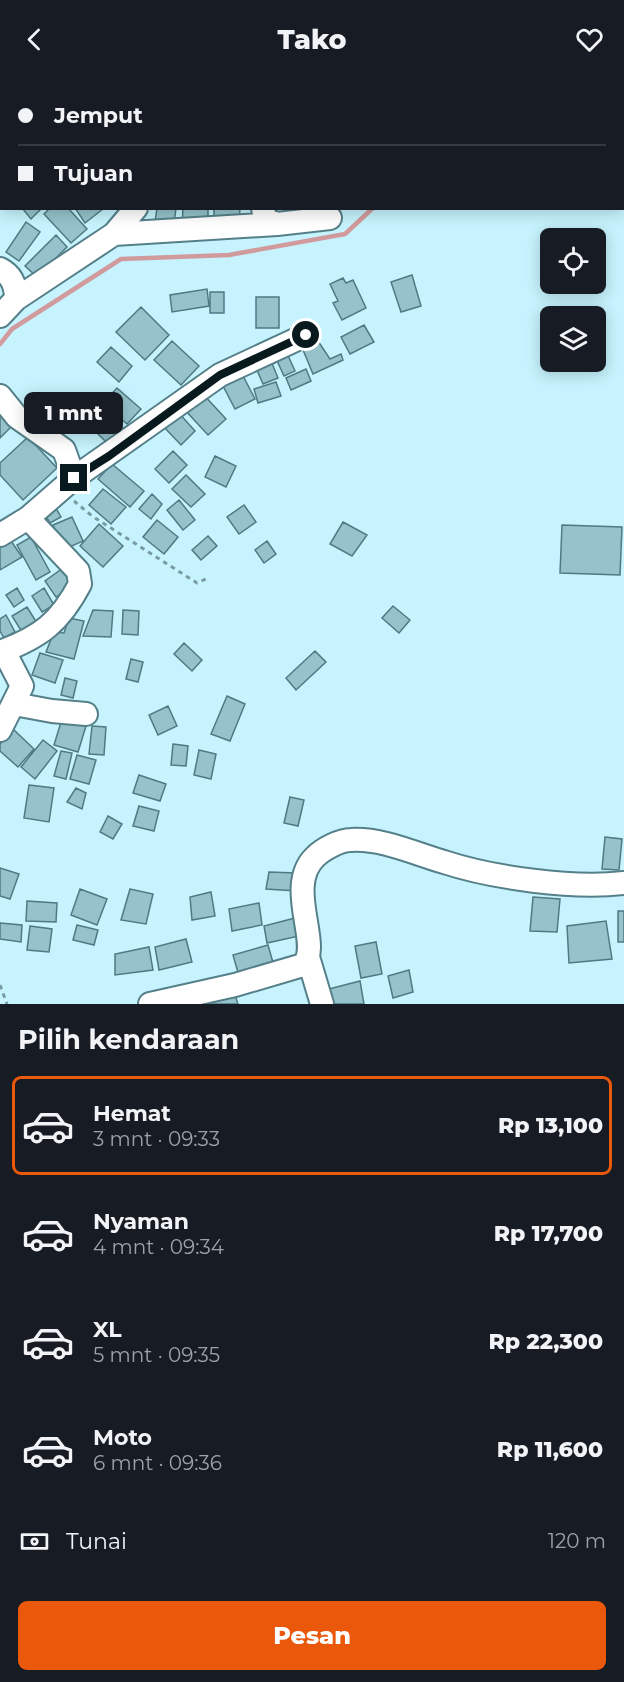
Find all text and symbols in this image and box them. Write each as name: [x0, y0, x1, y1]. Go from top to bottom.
icon: back: [18, 23, 51, 56]
text: Tako: [277, 23, 347, 56]
icon: heart: [573, 23, 606, 56]
text: Jemput: [54, 102, 143, 129]
text: Tujuan: [54, 160, 133, 187]
map controls: [540, 228, 606, 372]
button: locate: [540, 228, 606, 294]
button: layers: [540, 306, 606, 372]
route start: [292, 321, 319, 348]
callout: 1 mnt: [25, 391, 124, 433]
text: 1 mnt: [45, 401, 102, 425]
route end: [60, 464, 87, 491]
text: Pilih kendaraan: [18, 1023, 239, 1056]
icon: car: [21, 1099, 75, 1153]
text: Hemat: [93, 1100, 171, 1127]
text: Rp 13,100: [498, 1112, 603, 1139]
text: 3 mnt · 09:33: [93, 1127, 220, 1151]
icon: car: [21, 1207, 75, 1261]
text: Nyaman: [93, 1208, 189, 1235]
text: Rp 17,700: [494, 1220, 603, 1247]
text: 4 mnt · 09:34: [93, 1235, 224, 1259]
icon: car: [21, 1315, 75, 1369]
text: XL: [93, 1316, 122, 1343]
text: Rp 22,300: [489, 1328, 603, 1355]
text: 5 mnt · 09:35: [93, 1343, 220, 1367]
icon: car: [21, 1423, 75, 1477]
text: Moto: [93, 1424, 152, 1451]
text: Rp 11,600: [497, 1436, 603, 1463]
text: 6 mnt · 09:36: [93, 1451, 222, 1475]
icon: cash: [18, 1525, 51, 1558]
text: Tunai: [66, 1528, 127, 1555]
text: 120 m: [548, 1529, 606, 1553]
button: Pesan: [18, 1601, 606, 1670]

